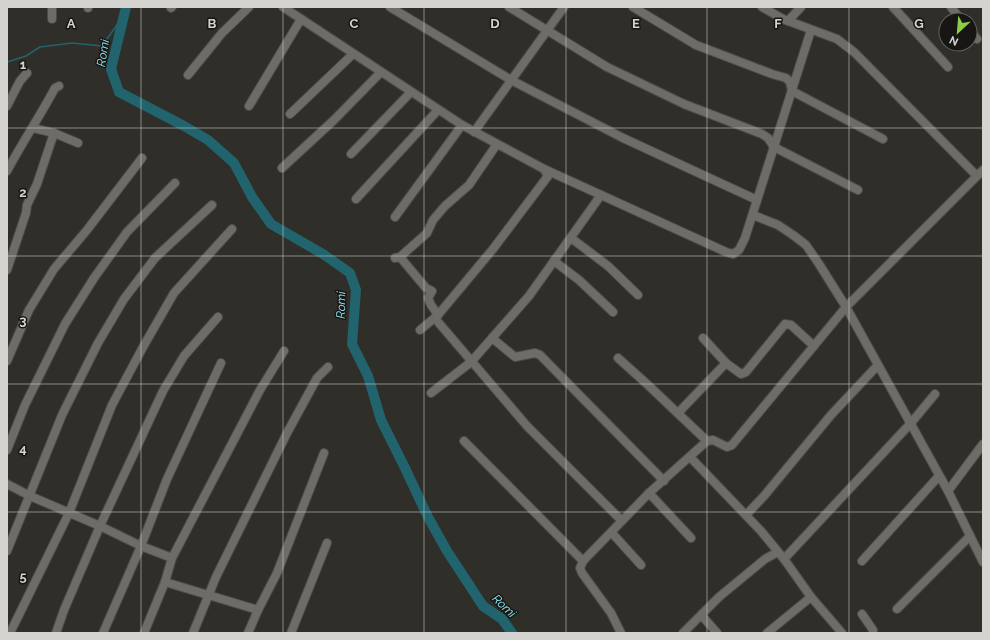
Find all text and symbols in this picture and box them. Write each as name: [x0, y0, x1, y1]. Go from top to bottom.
north arrow: [938, 12, 978, 52]
text: A: [67, 16, 76, 31]
text: B: [208, 16, 217, 31]
text: C: [350, 16, 359, 31]
text: D: [490, 16, 500, 31]
text: E: [632, 16, 640, 31]
text: F: [774, 16, 782, 31]
text: G: [914, 16, 924, 31]
text: N: [947, 33, 960, 48]
water label: Romi: [94, 38, 112, 68]
text: 1: [20, 57, 27, 72]
text: 2: [19, 185, 27, 200]
water label: Romi: [334, 291, 348, 319]
text: 3: [19, 313, 27, 328]
text: 4: [19, 441, 27, 456]
text: 5: [19, 569, 27, 584]
water label: Romi: [489, 591, 519, 621]

